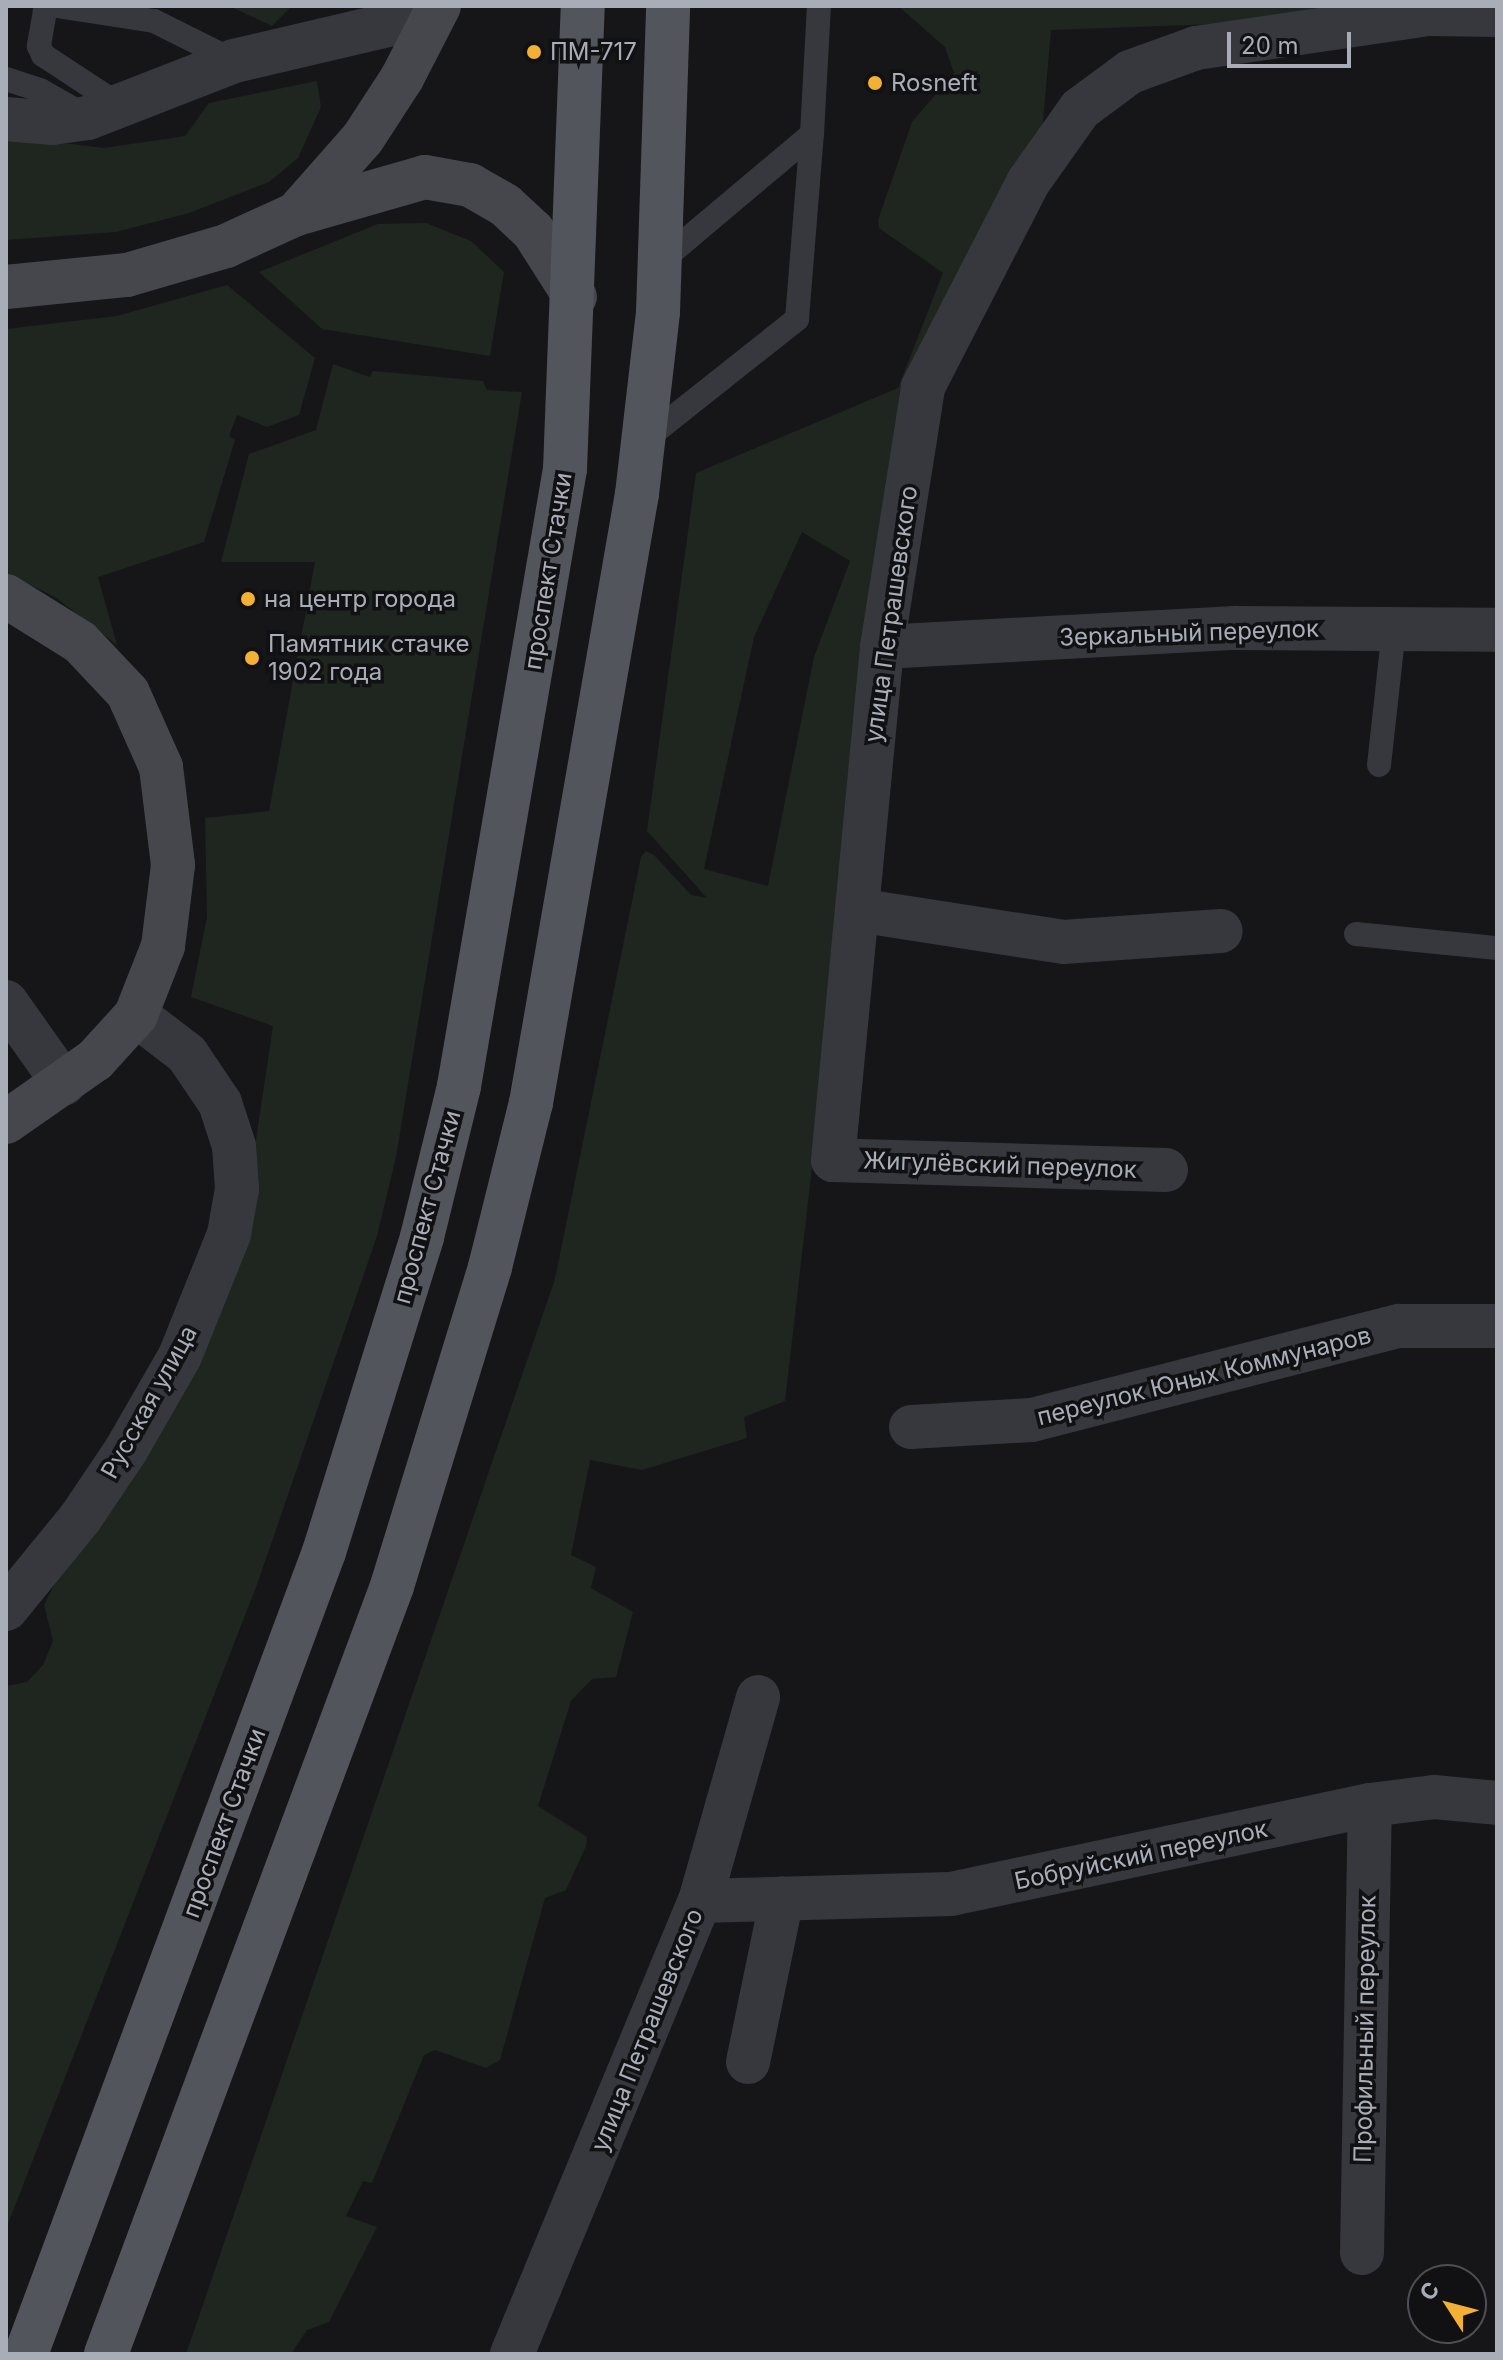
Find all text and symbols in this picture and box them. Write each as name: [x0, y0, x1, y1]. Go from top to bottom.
scale bar: [1231, 16, 1355, 66]
text: 20 m: [1241, 31, 1299, 60]
place label: ПМ-717: [550, 38, 637, 66]
marker: ПМ-717: [525, 43, 543, 61]
place label: Rosneft: [891, 69, 977, 97]
marker: Rosneft: [866, 74, 884, 92]
street label: проспект Стачки: [518, 470, 578, 672]
street label: улица Петрашевского: [859, 484, 923, 744]
place label: на центр города: [264, 585, 456, 613]
marker: на центр города: [239, 590, 257, 608]
street label: Зеркальный переулок: [1059, 614, 1319, 652]
place label: Памятник стачке 1902 года: [268, 630, 469, 686]
marker: Памятник стачке 1902 года: [243, 649, 261, 667]
street label: проспект Стачки: [387, 1107, 467, 1307]
street label: Жигулёвский переулок: [863, 1146, 1137, 1184]
street label: Русская улица: [95, 1320, 203, 1484]
street label: переулок Юных Коммунаров: [1034, 1321, 1374, 1431]
street label: проспект Стачки: [176, 1724, 272, 1922]
street label: Бобруйский переулок: [1012, 1814, 1270, 1896]
street label: Профильный переулок: [1348, 1895, 1382, 2163]
street label: улица Петрашевского: [585, 1905, 709, 2155]
north arrow: [1407, 2264, 1487, 2344]
text: С: [1414, 2277, 1445, 2305]

